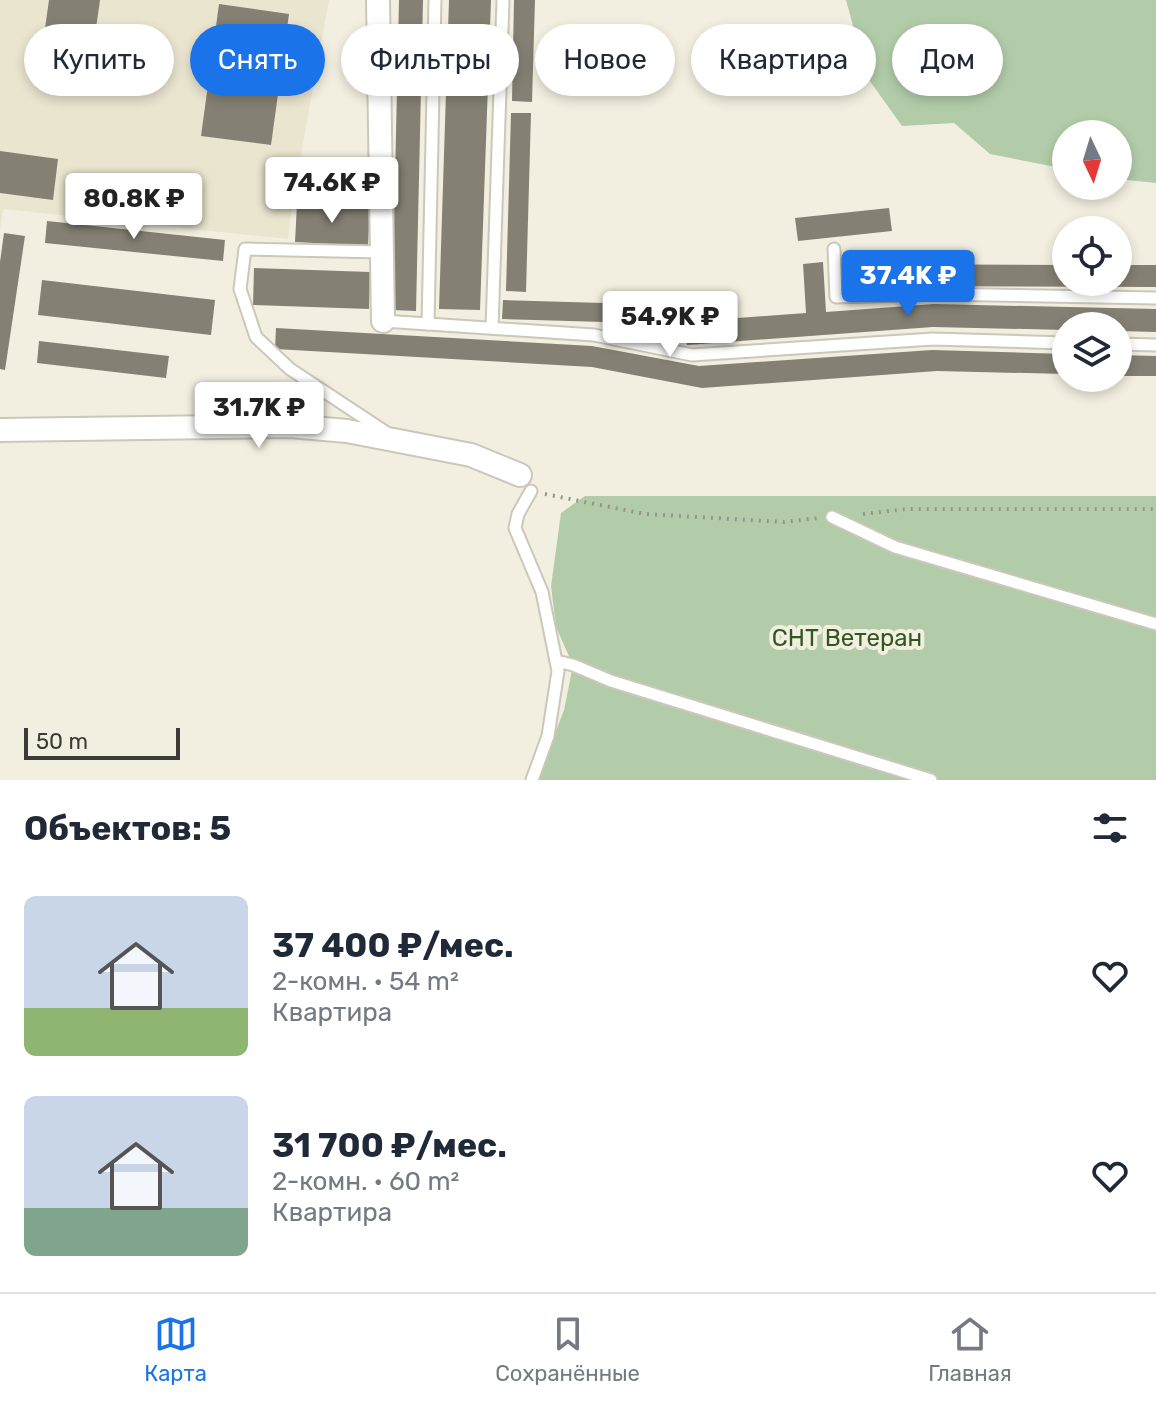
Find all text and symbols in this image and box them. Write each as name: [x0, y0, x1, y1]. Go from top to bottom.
chip: Купить: [24, 24, 174, 96]
chip: Снять: [190, 24, 325, 96]
chip: Фильтры: [341, 24, 519, 96]
chip: Новое: [535, 24, 675, 96]
chip: Квартира: [691, 24, 876, 96]
chip: Дом: [892, 24, 1003, 96]
north arrow: [1052, 120, 1132, 200]
map controls: [1052, 120, 1132, 392]
pin: 74.6K ₽: [258, 157, 406, 225]
text: 74.6K ₽: [283, 167, 381, 198]
pin: 80.8K ₽: [60, 173, 208, 241]
text: 80.8K ₽: [83, 183, 185, 214]
button: locate: [1052, 216, 1132, 296]
pin: 37.4K ₽: [834, 250, 982, 318]
text: 37.4K ₽: [860, 260, 956, 291]
pin: 54.9K ₽: [596, 291, 744, 359]
text: 54.9K ₽: [621, 301, 719, 332]
button: layers: [1052, 312, 1132, 392]
pin: 31.7K ₽: [185, 382, 333, 450]
text: 31.7K ₽: [213, 392, 305, 423]
park label: СНТ Ветеран: [772, 624, 922, 652]
scale bar: [24, 724, 180, 760]
text: 50 m: [36, 728, 88, 755]
icon: filters: [1088, 806, 1132, 850]
text: Объектов: 5: [24, 808, 231, 849]
text: 37 400 ₽/мес.: [272, 925, 514, 966]
icon: home: [88, 928, 184, 1024]
icon: heart: [1088, 954, 1132, 998]
text: 2-комн. · 54 m²: [272, 966, 459, 997]
text: Квартира: [272, 997, 392, 1028]
text: 31 700 ₽/мес.: [272, 1125, 507, 1166]
icon: home: [88, 1128, 184, 1224]
icon: heart: [1088, 1154, 1132, 1198]
text: 2-комн. · 60 m²: [272, 1166, 459, 1197]
text: Квартира: [272, 1197, 392, 1228]
tab: Карта: [144, 1312, 207, 1387]
tab: Сохранённые: [495, 1312, 640, 1387]
tab: Главная: [928, 1312, 1012, 1387]

